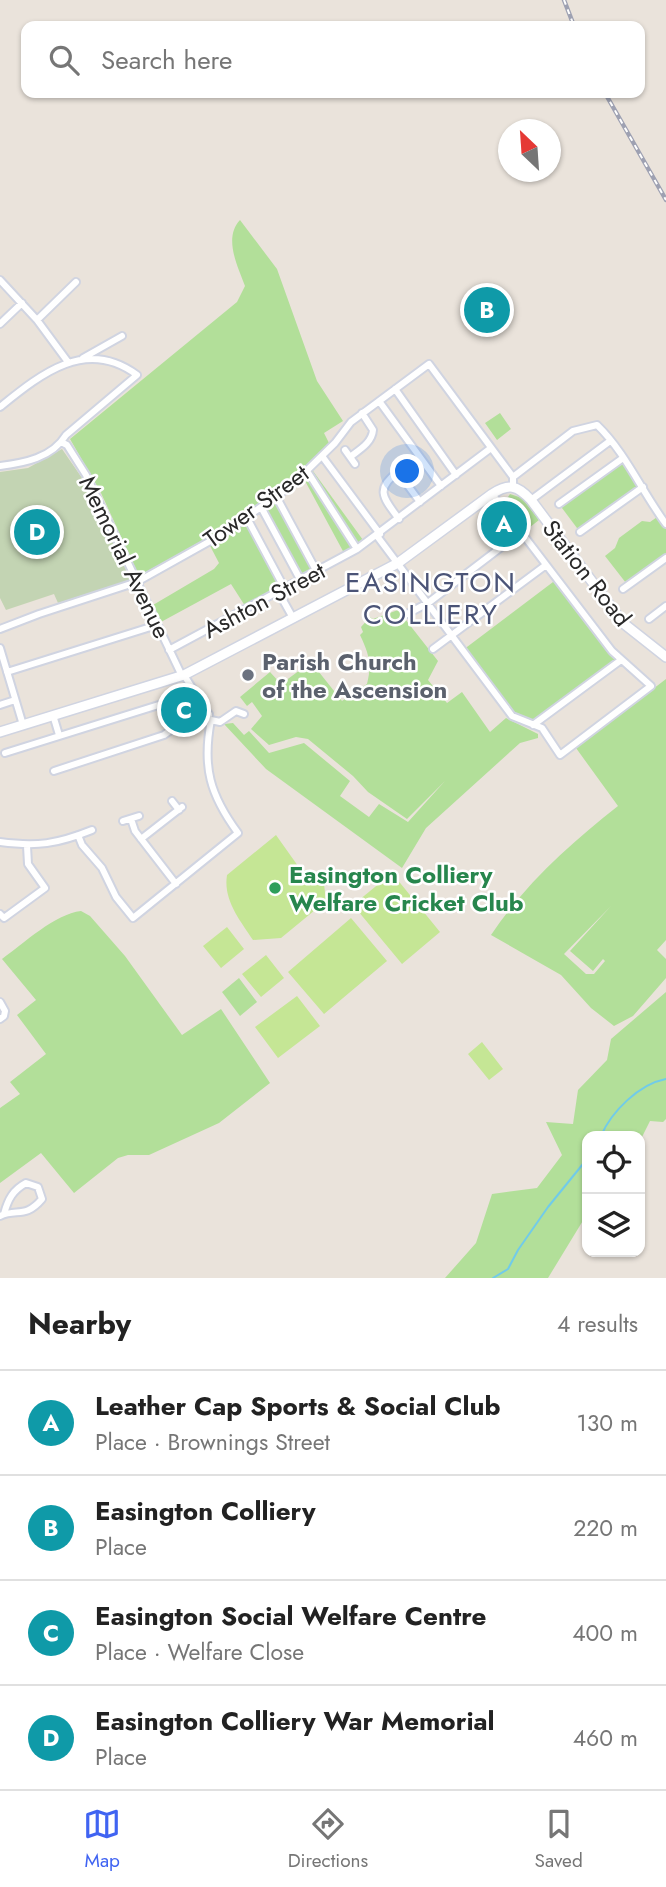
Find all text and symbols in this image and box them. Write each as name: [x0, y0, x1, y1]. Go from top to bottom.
search box: [21, 21, 645, 98]
icon: search: [45, 41, 83, 79]
text: Search here: [101, 41, 233, 79]
north arrow: [498, 119, 561, 182]
pin: B: [464, 284, 510, 336]
your location: [390, 454, 424, 488]
street label: Tower Street: [196, 456, 316, 556]
street label: Memorial Avenue: [70, 470, 180, 644]
pin: A: [481, 498, 527, 550]
pin: D: [14, 506, 60, 558]
street label: Station Road: [534, 512, 640, 634]
street label: Ashton Street: [197, 553, 332, 647]
district label: EASINGTON COLLIERY: [345, 562, 517, 635]
place label: Parish Church of the Ascension: [262, 644, 447, 707]
marker: Parish Church of the Ascension: [240, 667, 256, 683]
pin: C: [161, 684, 207, 736]
place label: Easington Colliery Welfare Cricket Club: [289, 857, 524, 920]
marker: Easington Colliery Welfare Cricket Club: [267, 880, 283, 896]
map controls: [582, 1131, 645, 1257]
button: locate: [582, 1131, 645, 1194]
button: layers: [582, 1194, 645, 1257]
text: Nearby: [28, 1302, 131, 1345]
text: 4 results: [557, 1307, 638, 1341]
text: Leather Cap Sports & Social Club: [95, 1387, 500, 1425]
text: A: [43, 1406, 59, 1440]
text: 130 m: [576, 1406, 638, 1440]
text: Place · Brownings Street: [95, 1425, 330, 1459]
text: Easington Colliery: [95, 1492, 316, 1530]
text: B: [43, 1511, 59, 1545]
text: 220 m: [573, 1511, 638, 1545]
text: Place: [95, 1530, 147, 1564]
text: Easington Social Welfare Centre: [95, 1597, 486, 1635]
text: C: [43, 1616, 59, 1650]
text: 400 m: [572, 1616, 638, 1650]
text: Place · Welfare Close: [95, 1635, 304, 1669]
text: Easington Colliery War Memorial: [95, 1702, 495, 1740]
text: D: [43, 1721, 59, 1755]
text: 460 m: [573, 1721, 638, 1755]
text: Place: [95, 1740, 147, 1774]
tab: Map: [83, 1805, 121, 1874]
tab: Directions: [288, 1805, 368, 1874]
tab: Saved: [535, 1805, 583, 1874]

